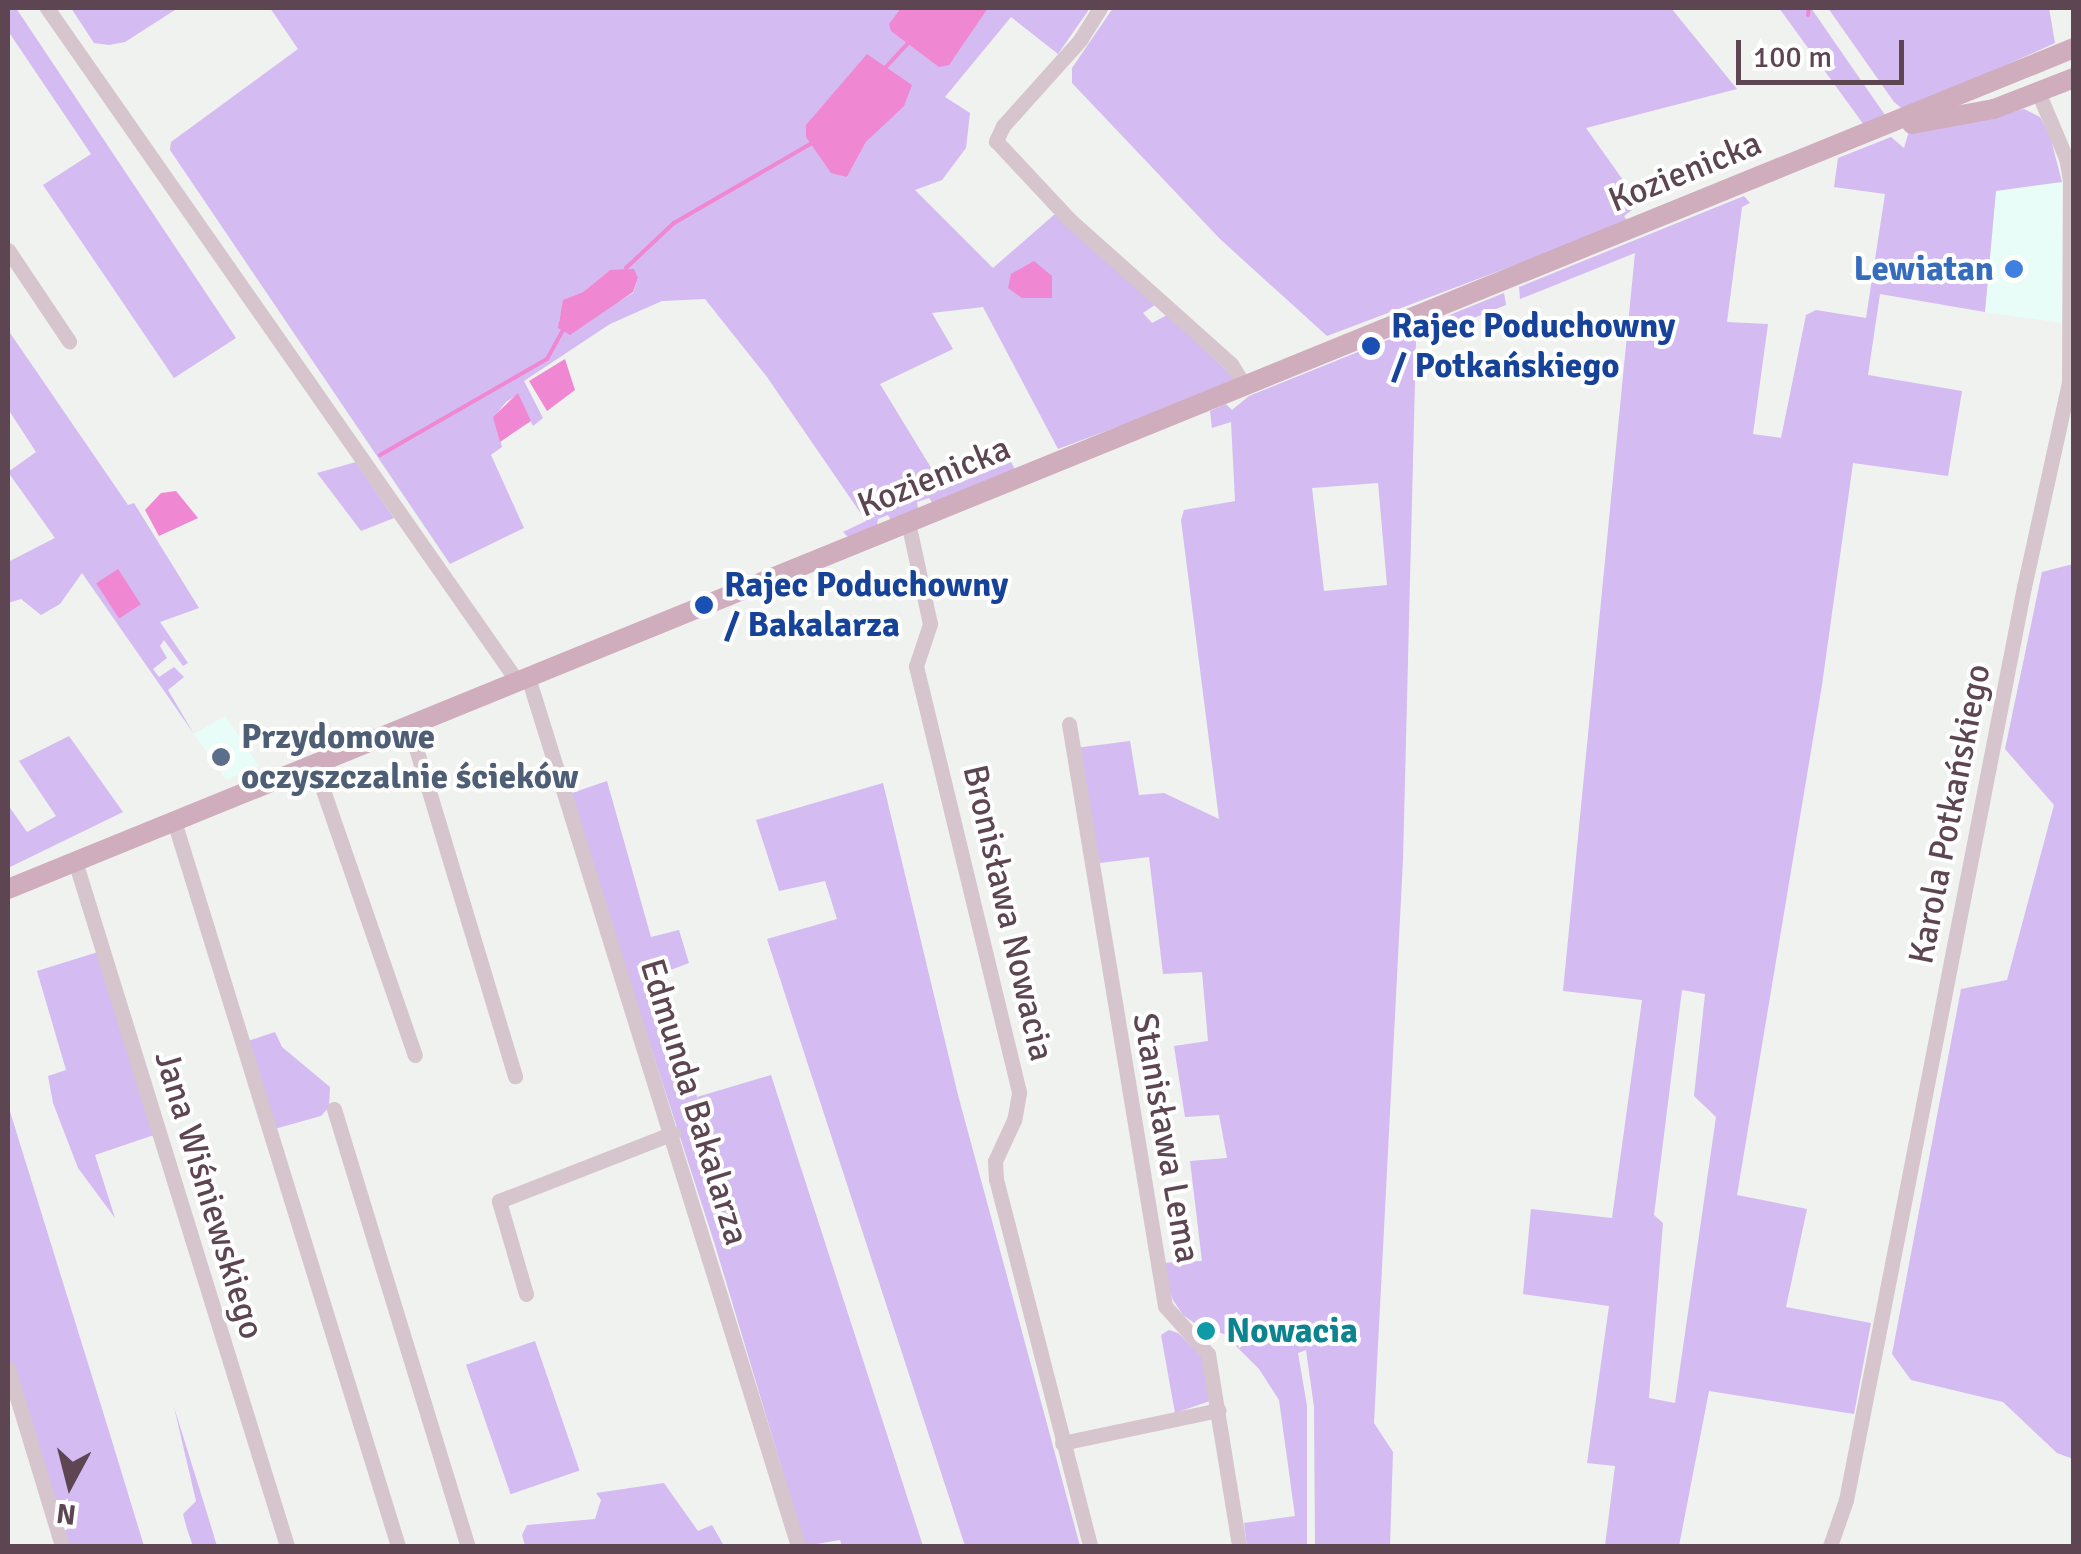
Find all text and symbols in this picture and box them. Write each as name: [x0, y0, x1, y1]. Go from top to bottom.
scale bar: [1741, 20, 1908, 82]
text: 100 m: [1753, 39, 1832, 76]
street label: Kozienicka: [1603, 122, 1767, 222]
place label: Lewiatan: [1853, 248, 1994, 290]
marker: Lewiatan: [2003, 258, 2025, 280]
place label: Rajec Poduchowny / Potkańskiego: [1391, 305, 1675, 387]
marker: Rajec Poduchowny / Potkańskiego: [1360, 335, 1382, 357]
street label: Kozienicka: [852, 427, 1016, 527]
place label: Rajec Poduchowny / Bakalarza: [724, 564, 1008, 646]
marker: Rajec Poduchowny / Bakalarza: [693, 594, 715, 616]
street label: Karola Potkańskiego: [1900, 661, 2000, 967]
place label: Przydomowe oczyszczalnie ścieków: [241, 716, 579, 798]
marker: Przydomowe oczyszczalnie ścieków: [210, 746, 232, 768]
street label: Bronisława Nowacia: [953, 761, 1063, 1065]
street label: Edmunda Bakalarza: [631, 954, 757, 1250]
street label: Stanisława Lema: [1123, 1010, 1209, 1266]
street label: Jana Wiśniewskiego: [145, 1046, 273, 1344]
place label: Nowacia: [1226, 1310, 1358, 1352]
marker: Nowacia: [1195, 1320, 1217, 1342]
north arrow: [20, 1434, 120, 1534]
text: N: [55, 1496, 78, 1532]

